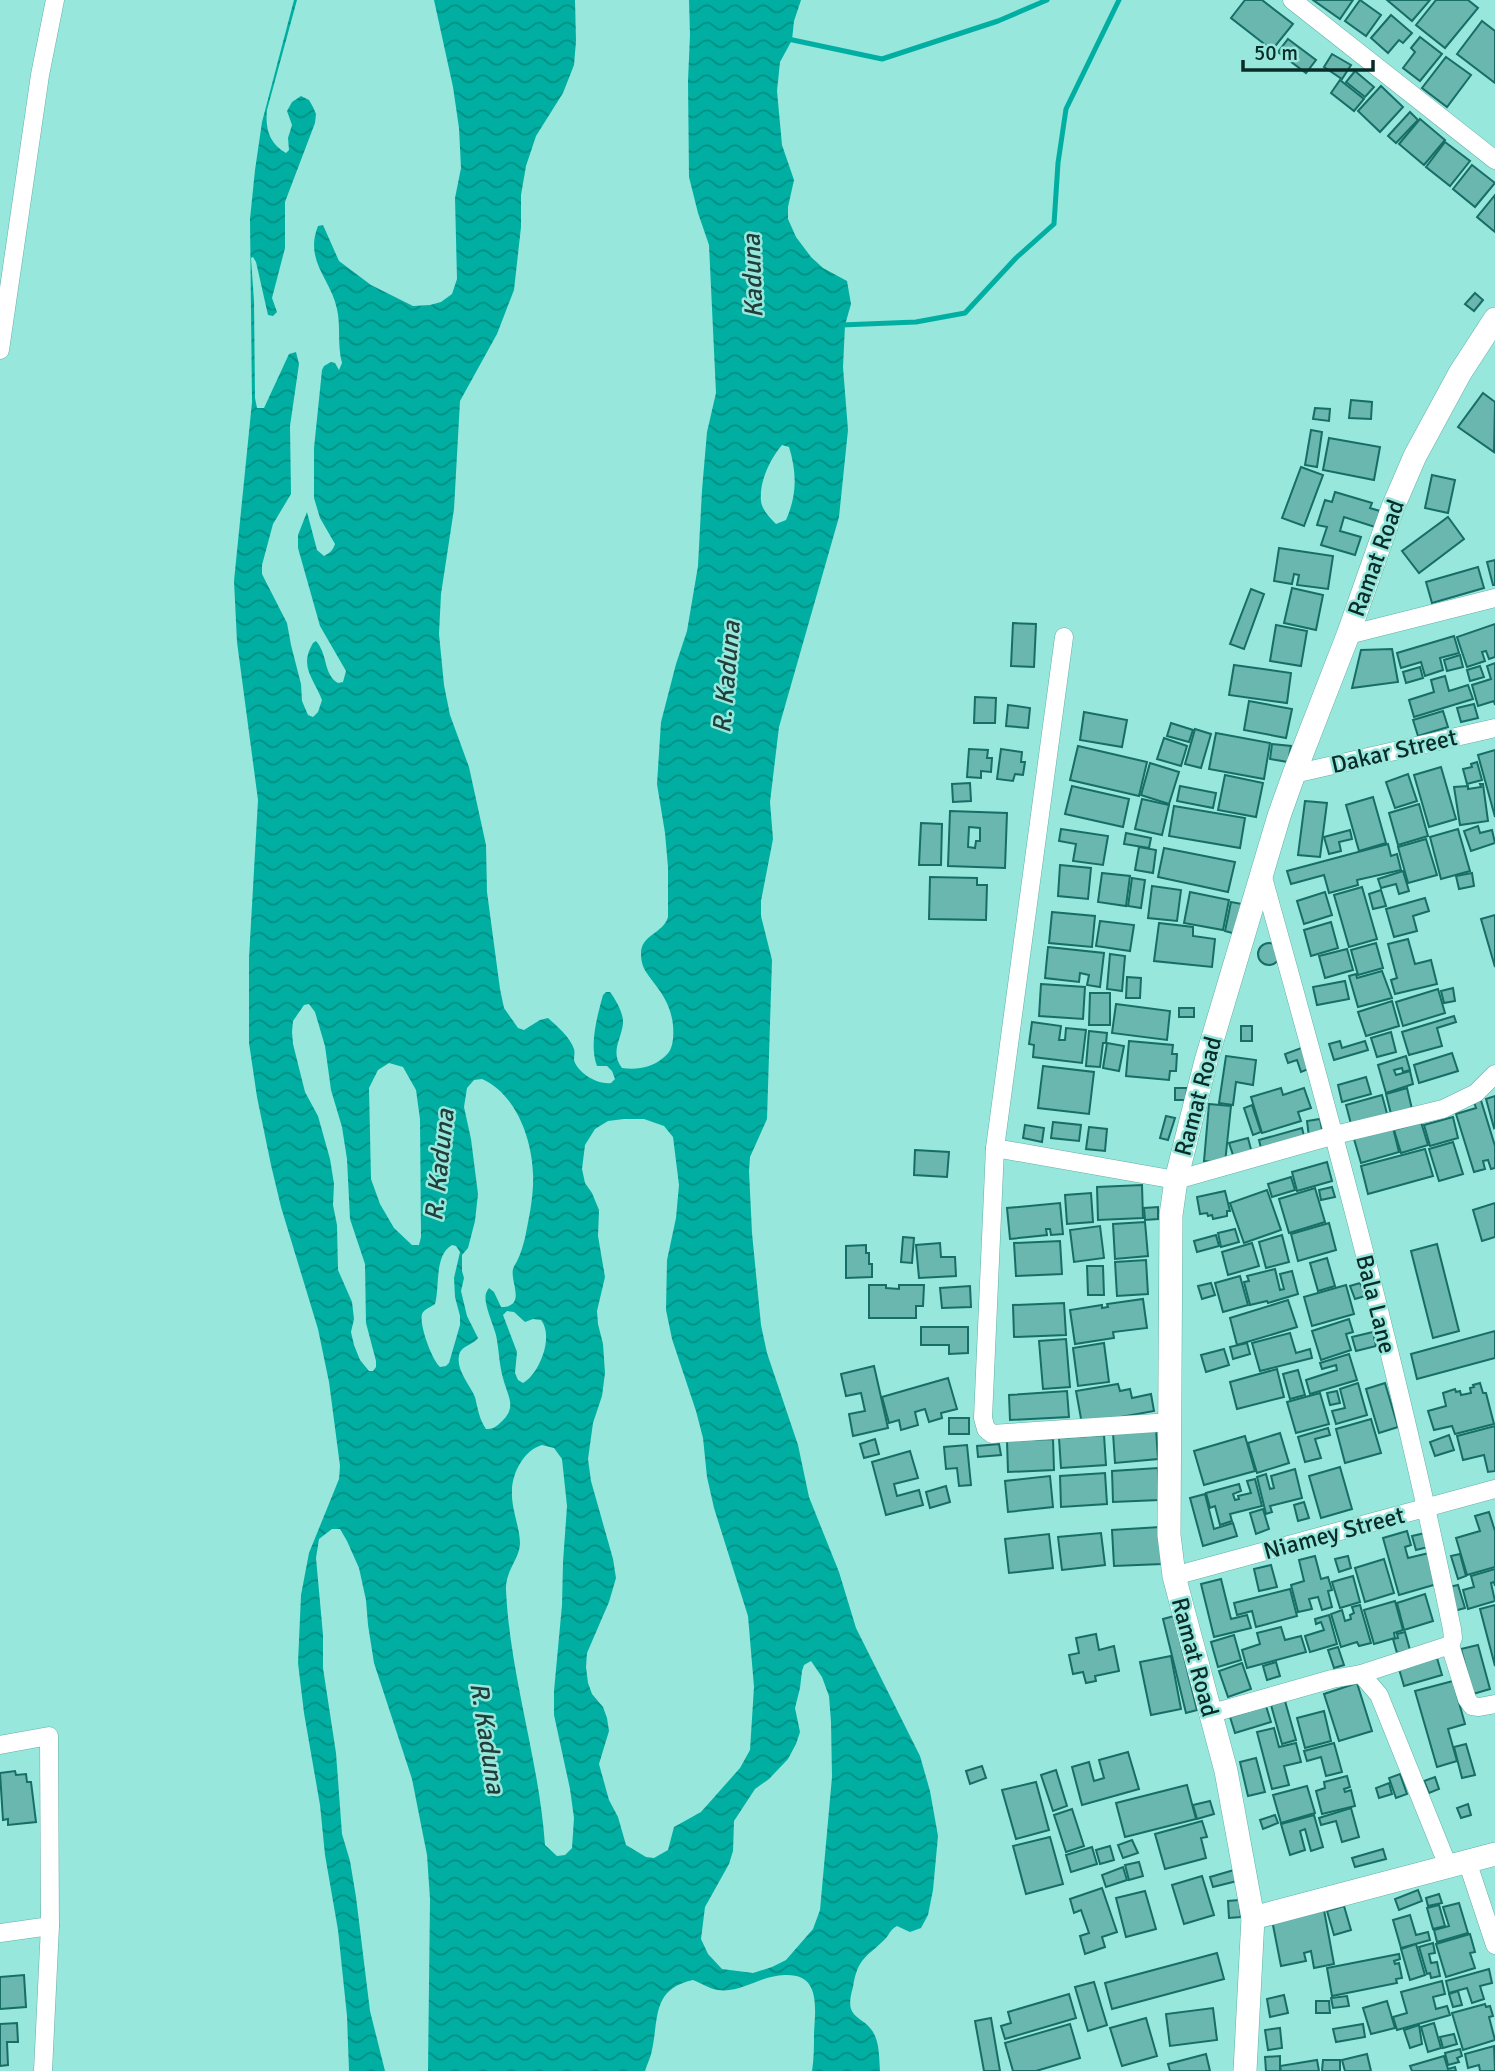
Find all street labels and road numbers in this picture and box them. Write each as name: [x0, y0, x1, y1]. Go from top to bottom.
street label: Ramat Road: [1341, 495, 1411, 621]
street label: Dakar Street: [1328, 722, 1460, 780]
street label: Ramat Road: [1168, 1033, 1228, 1159]
street label: Bala Lane: [1349, 1251, 1403, 1357]
street label: Niamey Street: [1260, 1500, 1408, 1566]
street label: Ramat Road: [1165, 1594, 1225, 1720]

